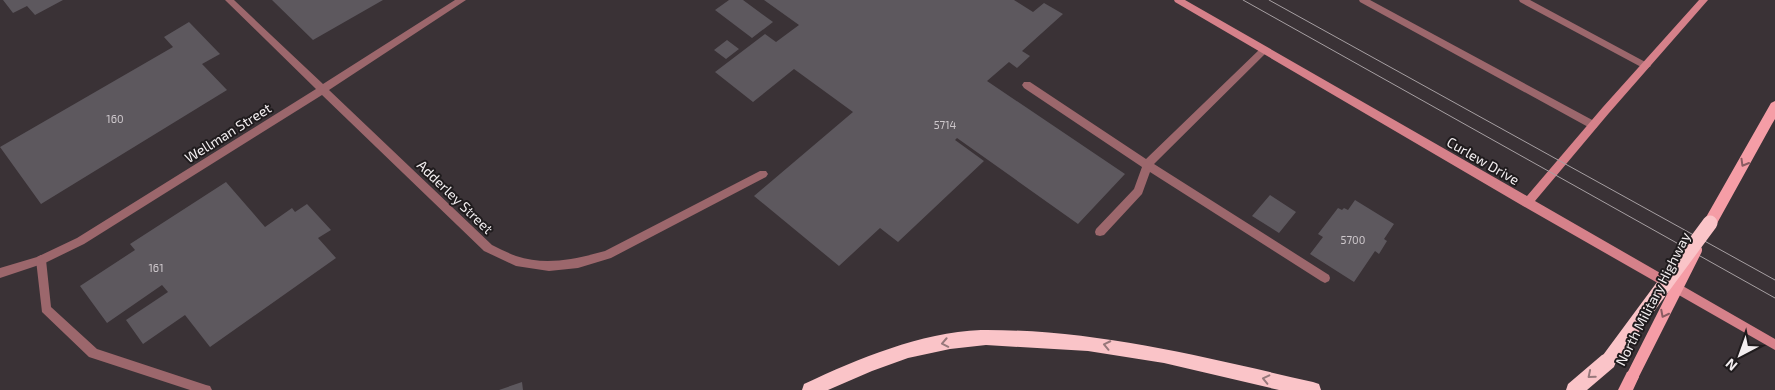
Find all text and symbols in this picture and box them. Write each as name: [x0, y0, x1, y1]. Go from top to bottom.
street label: Wellman Street: [181, 99, 274, 166]
house number: 160: [106, 112, 124, 125]
house number: 5714: [934, 118, 957, 131]
street label: Curlew Drive: [1444, 133, 1523, 188]
street label: Adderley Street: [414, 156, 497, 237]
one-way arrow: [1741, 158, 1751, 167]
street label: North Military Highway: [1611, 229, 1694, 368]
house number: 5700: [1341, 233, 1365, 246]
house number: 161: [148, 261, 164, 274]
one-way arrow: [1660, 308, 1670, 317]
north arrow: [1715, 330, 1765, 380]
one-way arrow: [941, 337, 950, 347]
one-way arrow: [1102, 340, 1111, 351]
text: N: [1722, 355, 1741, 375]
one-way arrow: [1588, 370, 1597, 378]
one-way arrow: [1261, 374, 1270, 385]

